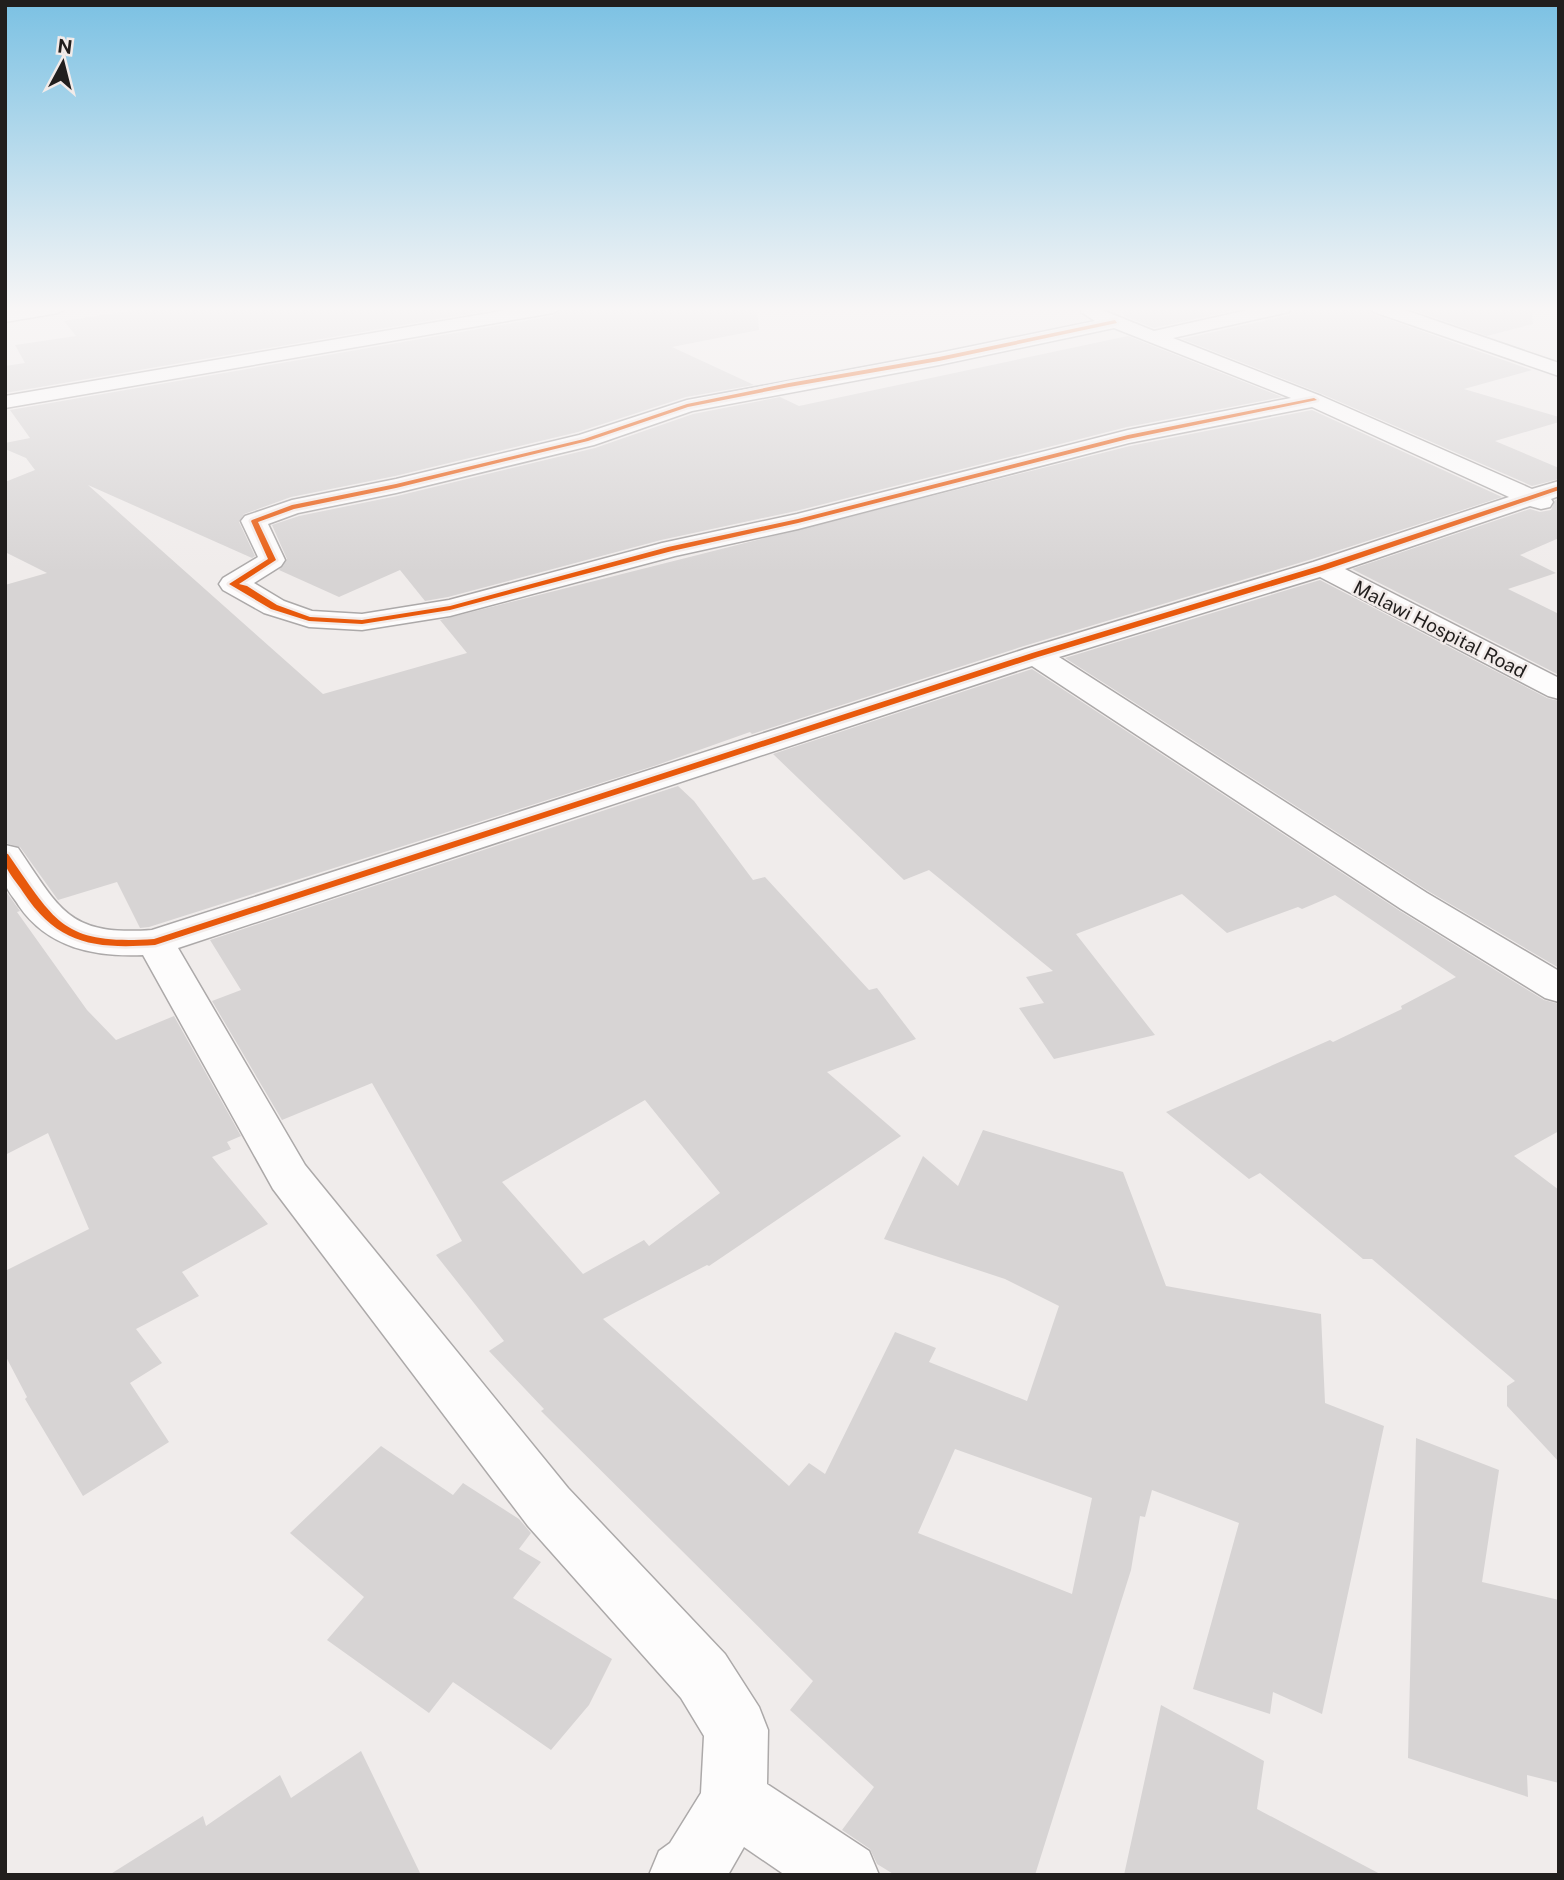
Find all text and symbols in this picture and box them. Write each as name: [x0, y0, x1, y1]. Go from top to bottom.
north arrow: [28, 28, 98, 98]
text: N: [56, 34, 74, 58]
street label: Malawi Hospital Road: [1350, 576, 1530, 682]

